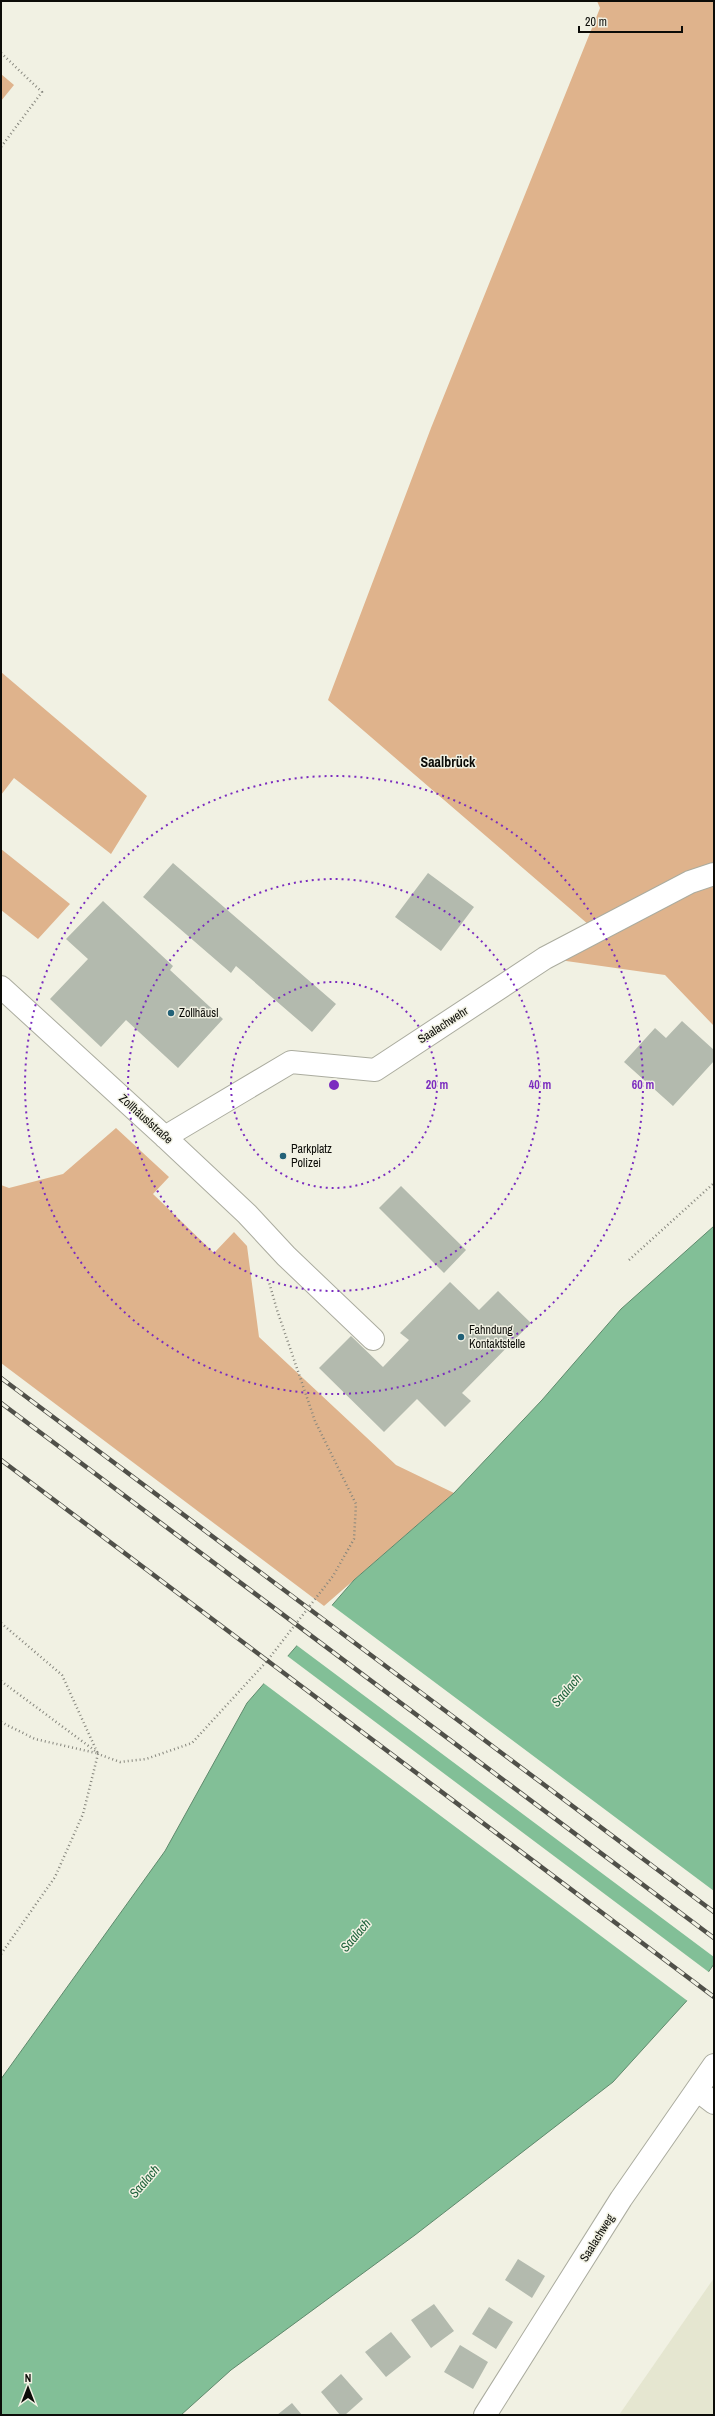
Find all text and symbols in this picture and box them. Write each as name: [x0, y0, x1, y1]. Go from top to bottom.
scale bar: [579, 8, 682, 34]
text: 20 m: [585, 14, 607, 30]
district label: Saalbrück: [421, 753, 476, 771]
street label: Saalachwehr: [415, 1002, 472, 1047]
place label: Zollhäusl: [179, 1005, 218, 1021]
marker: Zollhäusl: [166, 1008, 176, 1018]
text: 20 m: [426, 1077, 448, 1093]
text: 40 m: [529, 1077, 551, 1093]
text: 60 m: [632, 1077, 654, 1093]
centre of rings: [327, 1078, 341, 1092]
street label: Zollhäuslstraße: [116, 1091, 176, 1147]
place label: Parkplatz Polizei: [291, 1141, 332, 1171]
marker: Parkplatz Polizei: [278, 1151, 288, 1161]
place label: Fahndung Kontaktstelle: [469, 1322, 525, 1352]
marker: Fahndung Kontaktstelle: [456, 1332, 466, 1342]
water label: Saalach: [547, 1670, 585, 1710]
water label: Saalach: [336, 1915, 374, 1955]
water label: Saalach: [125, 2161, 163, 2201]
street label: Saalachweg: [576, 2211, 618, 2265]
north arrow: [8, 2368, 48, 2408]
text: N: [25, 2371, 31, 2385]

